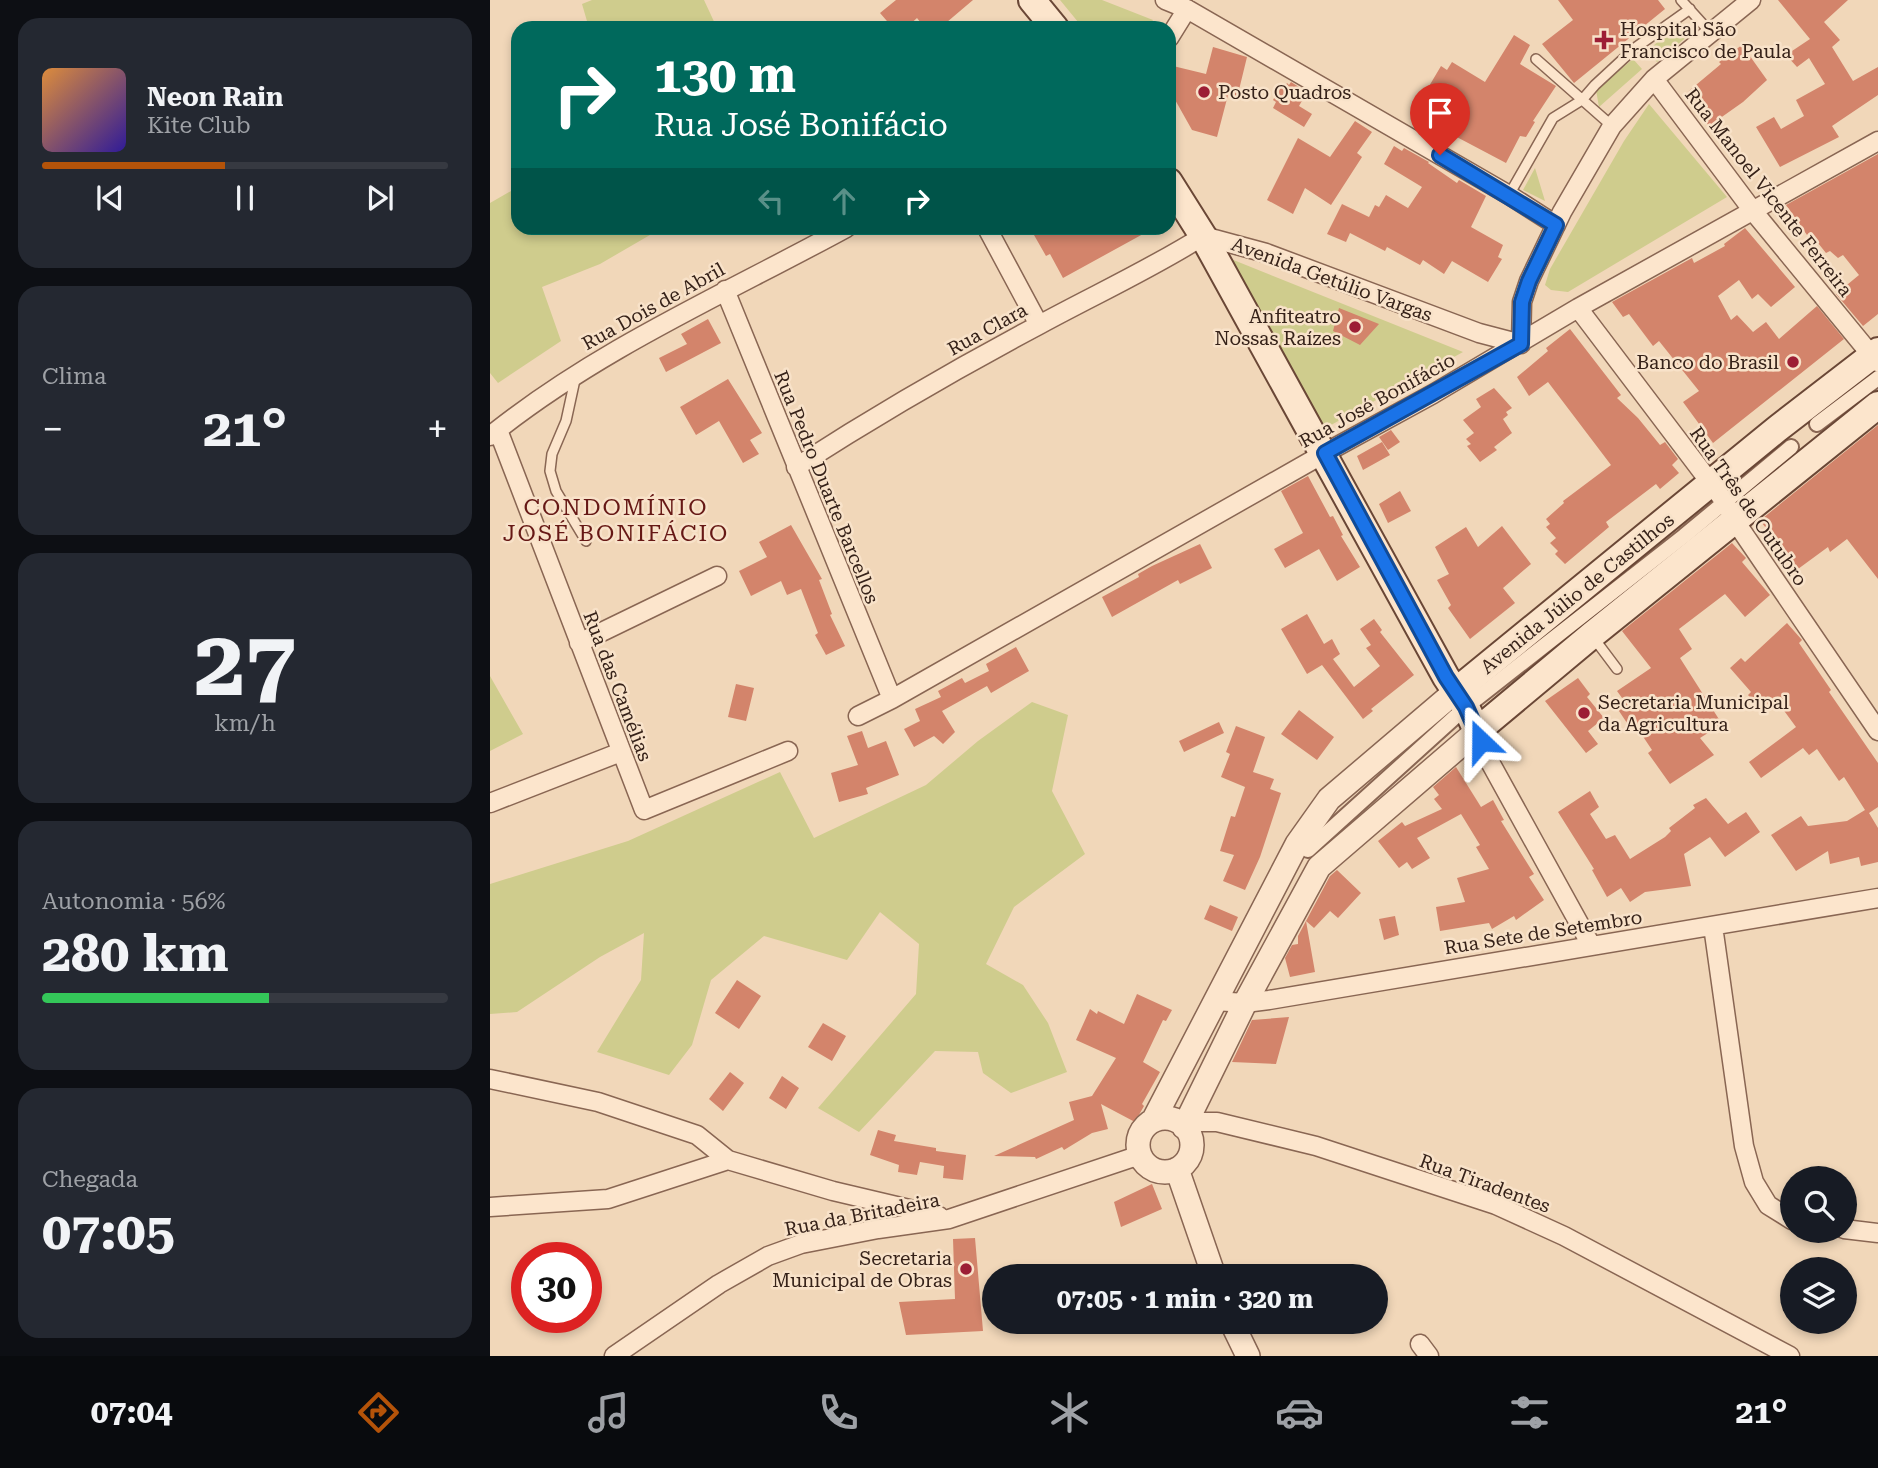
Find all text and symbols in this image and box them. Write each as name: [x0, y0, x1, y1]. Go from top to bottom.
place label: Hospital São Francisco de Paula: [1620, 18, 1792, 63]
marker: Hospital São Francisco de Paula: [1594, 30, 1614, 50]
text: 130 m: [654, 47, 796, 104]
icon: right: [539, 49, 630, 140]
place label: Posto Quadros: [1218, 81, 1351, 104]
text: Neon Rain: [147, 82, 283, 112]
pin: [1410, 83, 1470, 155]
street label: Rua Manoel Vicente Ferreira: [1680, 83, 1858, 302]
marker: Posto Quadros: [1196, 84, 1212, 100]
icon: arrive: [1421, 94, 1459, 132]
text: Rua José Bonifácio: [654, 106, 948, 144]
text: Kite Club: [147, 112, 251, 139]
icon: previous: [91, 179, 129, 217]
icon: pause: [226, 179, 264, 217]
icon: next: [361, 179, 399, 217]
icon: left: [752, 182, 790, 220]
icon: ahead: [825, 182, 863, 220]
icon: right: [898, 182, 936, 220]
street label: Avenida Getúlio Vargas: [1228, 232, 1435, 327]
street label: Rua Dois de Abril: [578, 258, 729, 355]
street label: Rua Clara: [943, 298, 1032, 361]
place label: Anfiteatro Nossas Raízes: [1215, 305, 1341, 350]
marker: Anfiteatro Nossas Raízes: [1347, 319, 1363, 335]
street label: Rua José Bonifácio: [1295, 348, 1459, 453]
place label: Banco do Brasil: [1636, 351, 1779, 374]
marker: Banco do Brasil: [1785, 354, 1801, 370]
text: Clima: [42, 363, 106, 390]
street label: Rua Pedro Duarte Barcellos: [769, 367, 884, 607]
text: 21°: [203, 398, 287, 459]
text: −: [42, 407, 63, 451]
text: +: [427, 407, 448, 451]
street label: Rua Três de Outubro: [1685, 422, 1812, 590]
district label: CONDOMÍNIO JOSÉ BONIFÁCIO: [503, 494, 729, 547]
street label: Avenida Júlio de Castilhos: [1476, 508, 1679, 679]
street label: Rua das Camélias: [578, 608, 657, 764]
text: 27: [194, 611, 296, 717]
place label: Secretaria Municipal da Agricultura: [1598, 691, 1789, 736]
position arrow: [1444, 704, 1518, 778]
marker: Secretaria Municipal da Agricultura: [1576, 705, 1592, 721]
text: km/h: [214, 710, 276, 737]
text: Autonomia · 56%: [42, 888, 226, 915]
street label: Rua Sete de Setembro: [1442, 905, 1644, 960]
text: 280 km: [42, 923, 229, 984]
street label: Rua Tiradentes: [1416, 1149, 1553, 1218]
text: Chegada: [42, 1166, 138, 1193]
map controls: [1780, 1166, 1857, 1334]
button: search: [1780, 1166, 1857, 1243]
street label: Rua da Britadeira: [783, 1188, 942, 1241]
text: 07:05: [42, 1201, 175, 1262]
speed limit sign: 30: [511, 1242, 602, 1333]
place label: Secretaria Municipal de Obras: [772, 1247, 953, 1292]
button: layers: [1780, 1257, 1857, 1334]
marker: Secretaria Municipal de Obras: [958, 1261, 974, 1277]
text: 07:05 · 1 min · 320 m: [1057, 1284, 1313, 1314]
icon: directions: [354, 1388, 403, 1437]
icon: music: [584, 1388, 633, 1437]
icon: phone: [814, 1388, 863, 1437]
icon: climate: [1045, 1388, 1094, 1437]
icon: car: [1275, 1388, 1324, 1437]
icon: filters: [1505, 1388, 1554, 1437]
text: 07:04: [91, 1393, 172, 1431]
text: 21°: [1736, 1393, 1787, 1431]

